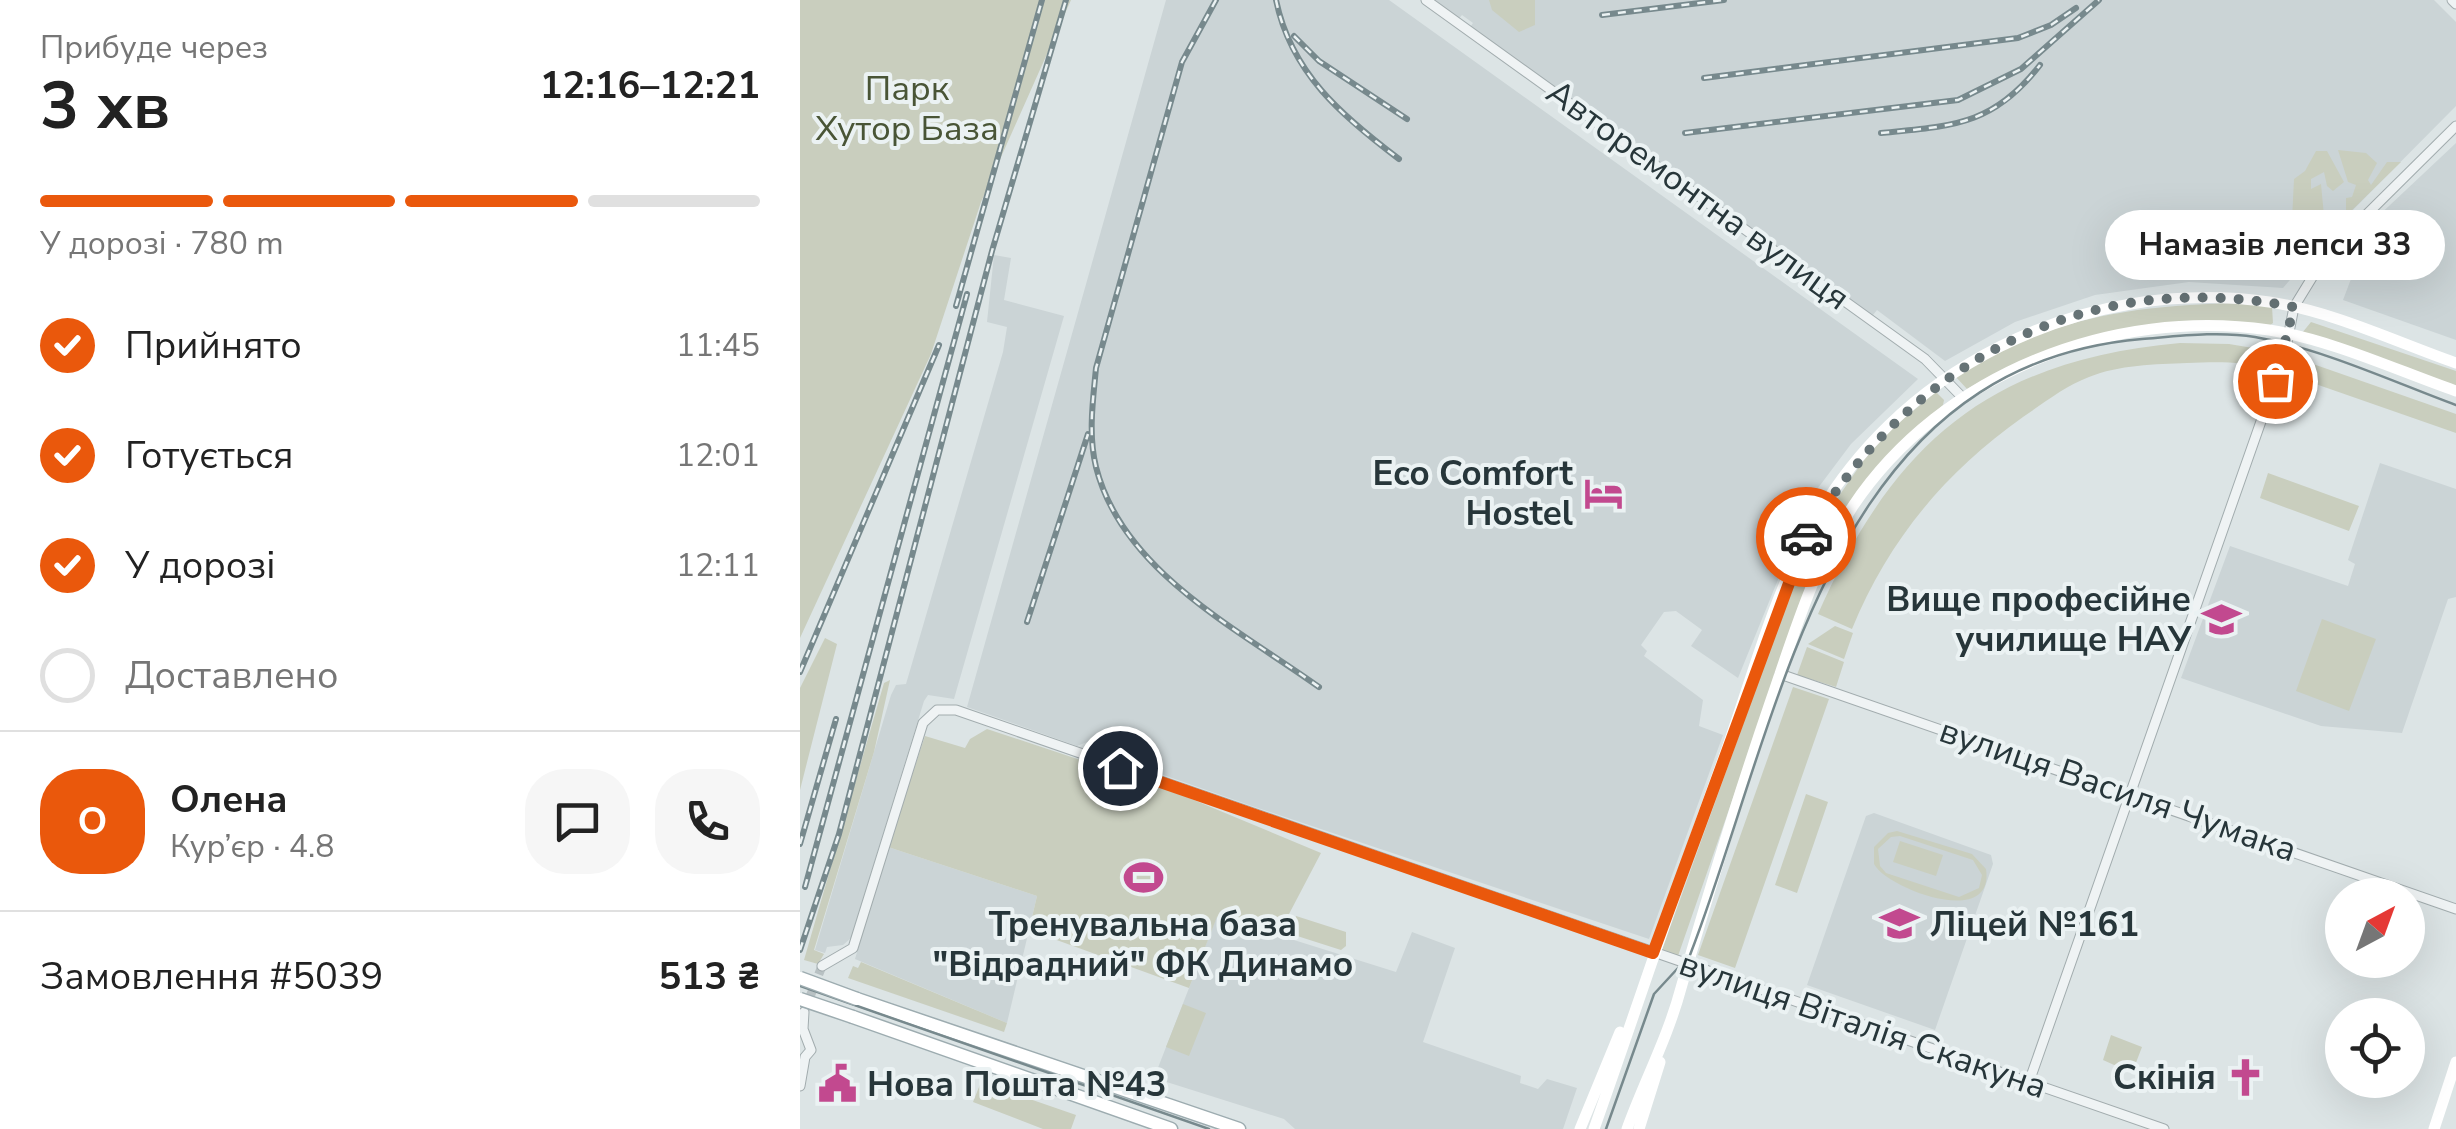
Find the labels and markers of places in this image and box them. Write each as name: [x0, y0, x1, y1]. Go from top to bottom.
callout: Намазів лепси 33: [2105, 211, 2445, 281]
pin: [2233, 339, 2318, 424]
place label: Eco Comfort Hostel: [1372, 450, 1574, 537]
hotel icon: Eco Comfort Hostel: [1582, 472, 1624, 514]
place label: Вище професійне училище НАУ: [1886, 576, 2192, 663]
school or university icon: Вище професійне училище НАУ: [2200, 598, 2242, 640]
pin: [1078, 726, 1163, 811]
sports icon: Тренувальна база "Відрадний" ФК Динамо: [1122, 856, 1164, 898]
place label: Тренувальна база "Відрадний" ФК Динамо: [933, 901, 1353, 988]
place label: Ліцей №161: [1930, 901, 2139, 948]
school or university icon: Ліцей №161: [1879, 903, 1921, 945]
place label: Скінія: [2113, 1054, 2216, 1101]
church icon: Скінія: [2225, 1056, 2267, 1098]
place label: Нова Пошта №43: [867, 1061, 1167, 1108]
public building icon: Нова Пошта №43: [816, 1063, 858, 1105]

